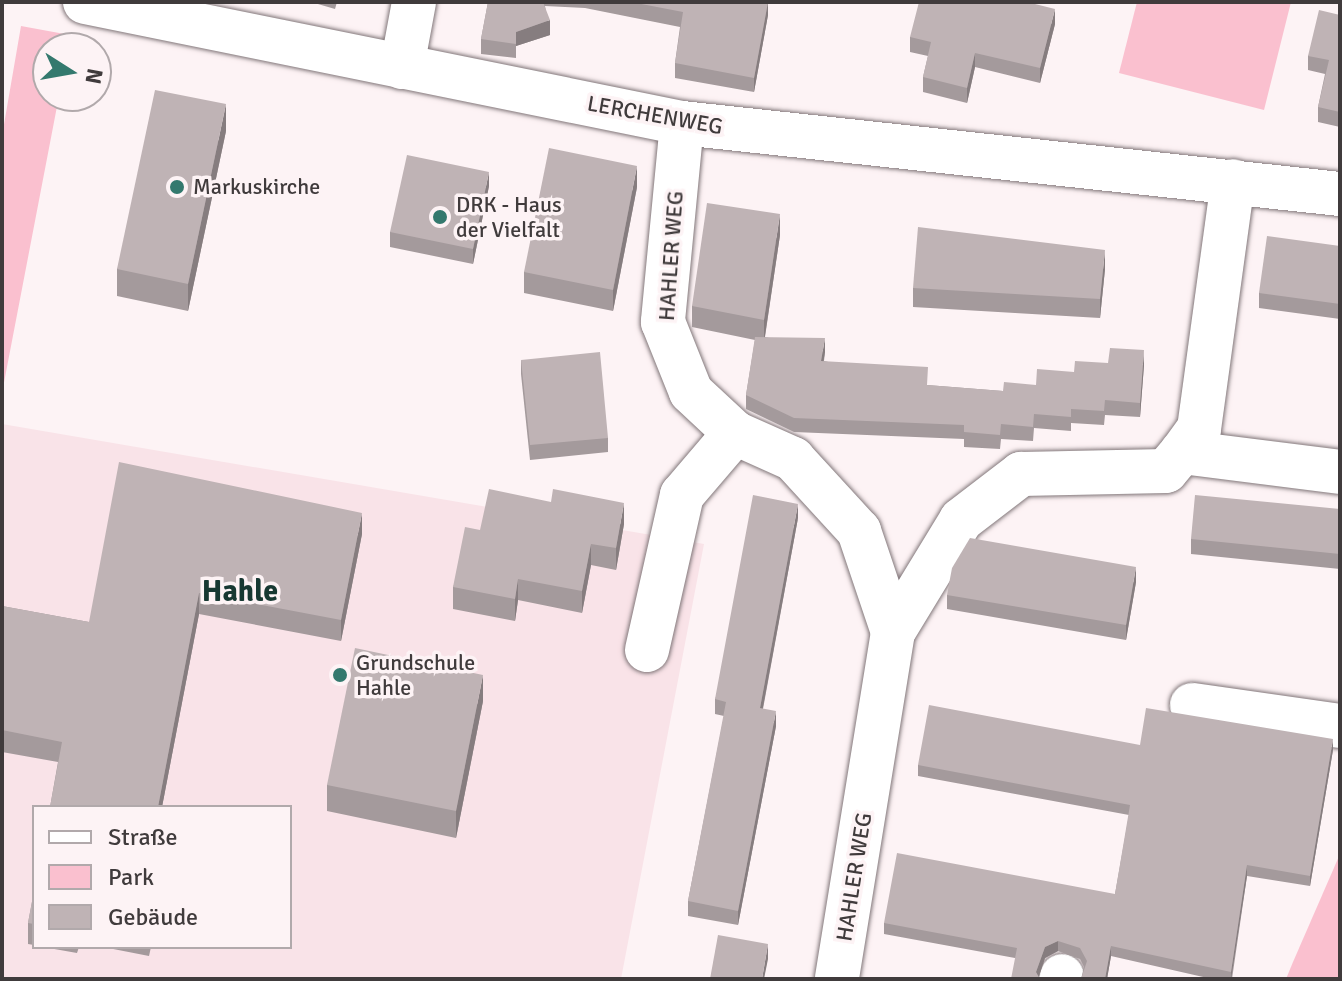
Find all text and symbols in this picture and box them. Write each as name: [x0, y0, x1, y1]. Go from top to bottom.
north arrow: [32, 32, 112, 112]
text: N: [79, 66, 109, 86]
street label: LERCHENWEG: [585, 90, 725, 140]
place label: Markuskirche: [193, 174, 320, 200]
marker: Markuskirche: [168, 178, 186, 196]
street label: HAHLER WEG: [653, 190, 689, 322]
place label: DRK - Haus der Vielfalt: [456, 191, 562, 242]
marker: DRK - Haus der Vielfalt: [431, 208, 449, 226]
district label: Hahle: [202, 574, 278, 610]
place label: Grundschule Hahle: [356, 649, 475, 700]
marker: Grundschule Hahle: [331, 666, 349, 684]
legend: [32, 805, 292, 949]
street label: HAHLER WEG: [831, 811, 877, 943]
text: Straße: [108, 822, 178, 852]
text: Park: [108, 862, 154, 892]
text: Gebäude: [108, 902, 198, 932]

